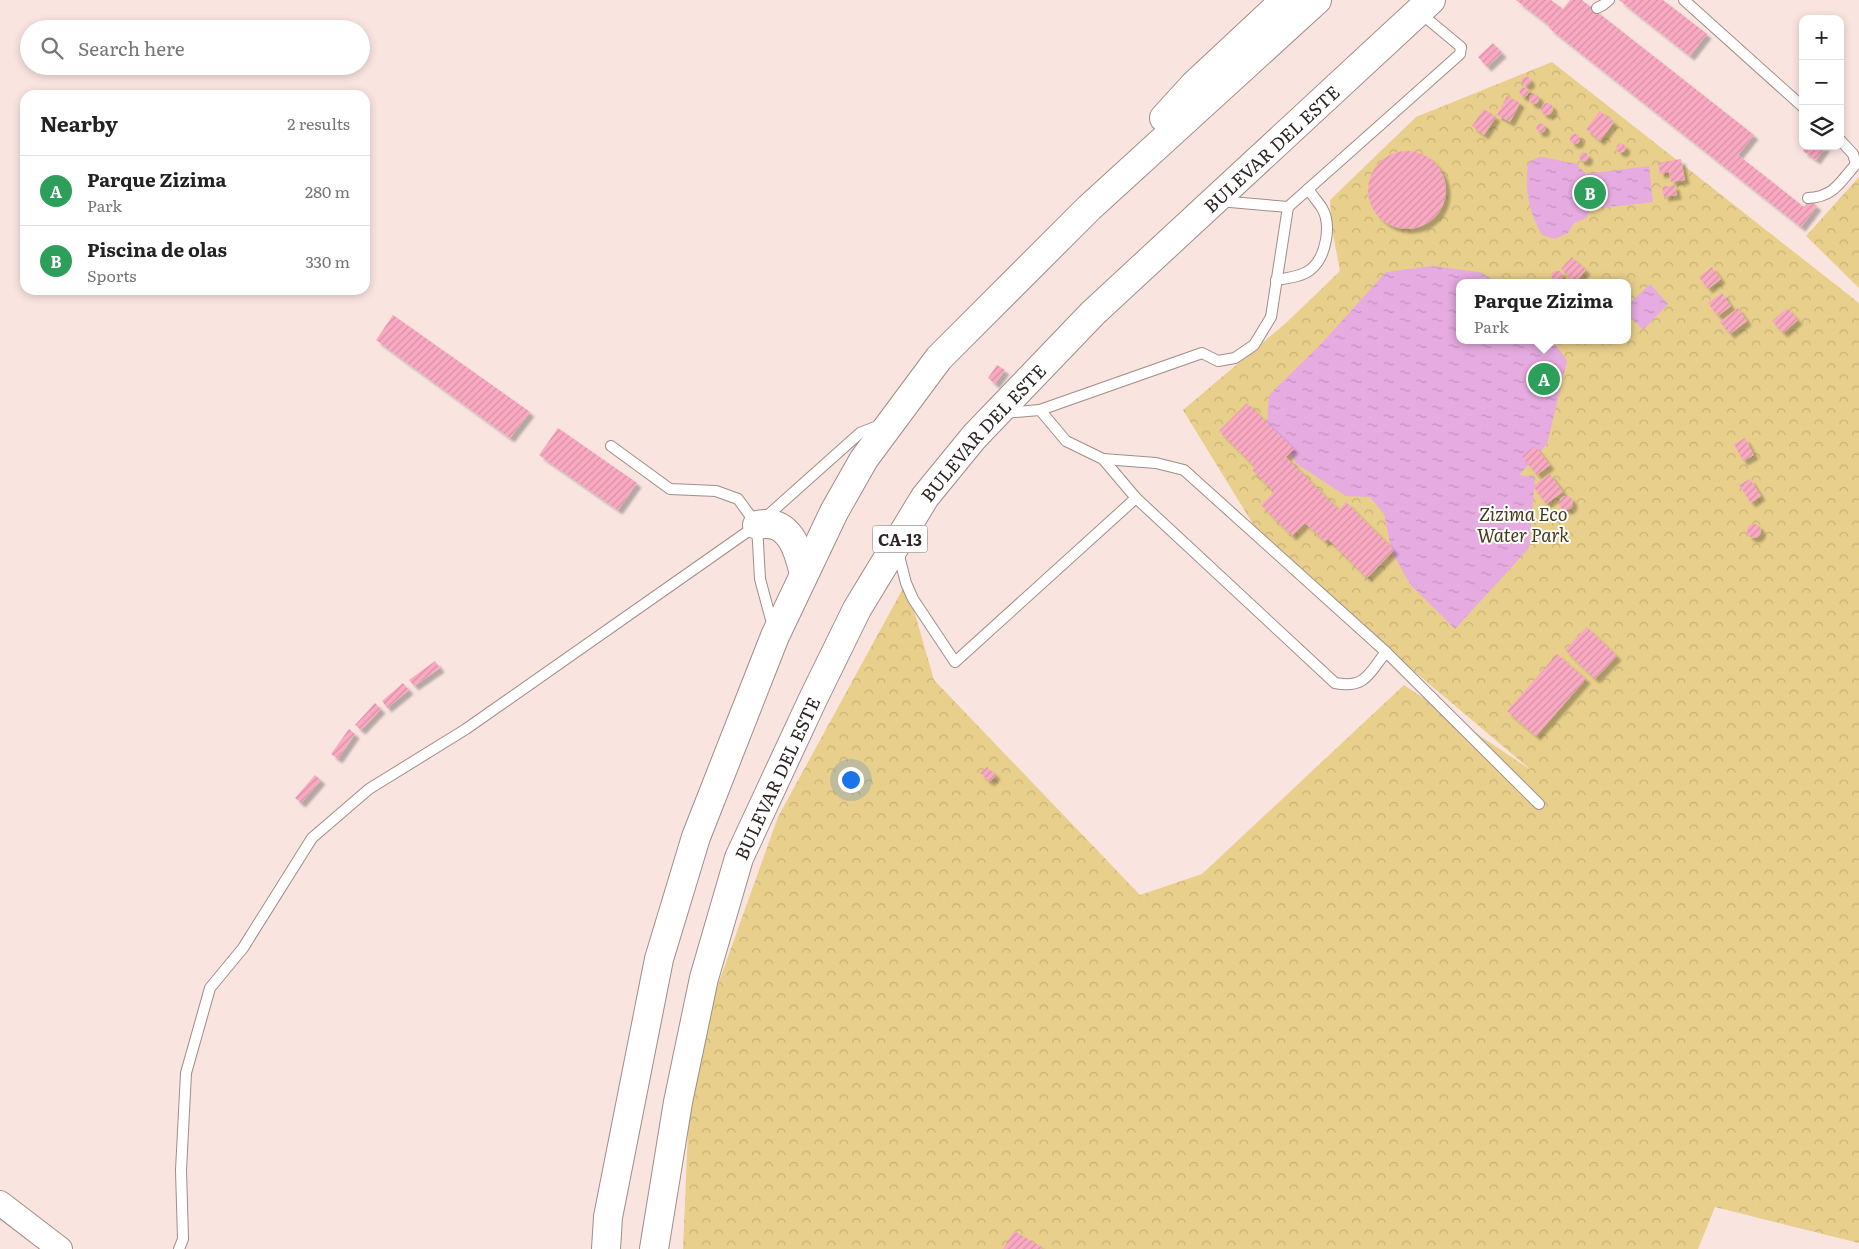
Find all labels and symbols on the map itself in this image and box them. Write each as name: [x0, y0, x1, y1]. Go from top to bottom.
street label: BULEVAR DEL ESTE: [1197, 78, 1345, 218]
pin: B: [1574, 174, 1606, 212]
street label: BULEVAR DEL ESTE: [913, 357, 1051, 507]
pin: A: [1528, 360, 1560, 398]
park label: Zizima Eco Water Park: [1477, 500, 1569, 548]
road number: CA-13: [872, 526, 928, 552]
street label: BULEVAR DEL ESTE: [727, 692, 826, 864]
your location: [838, 767, 864, 793]

